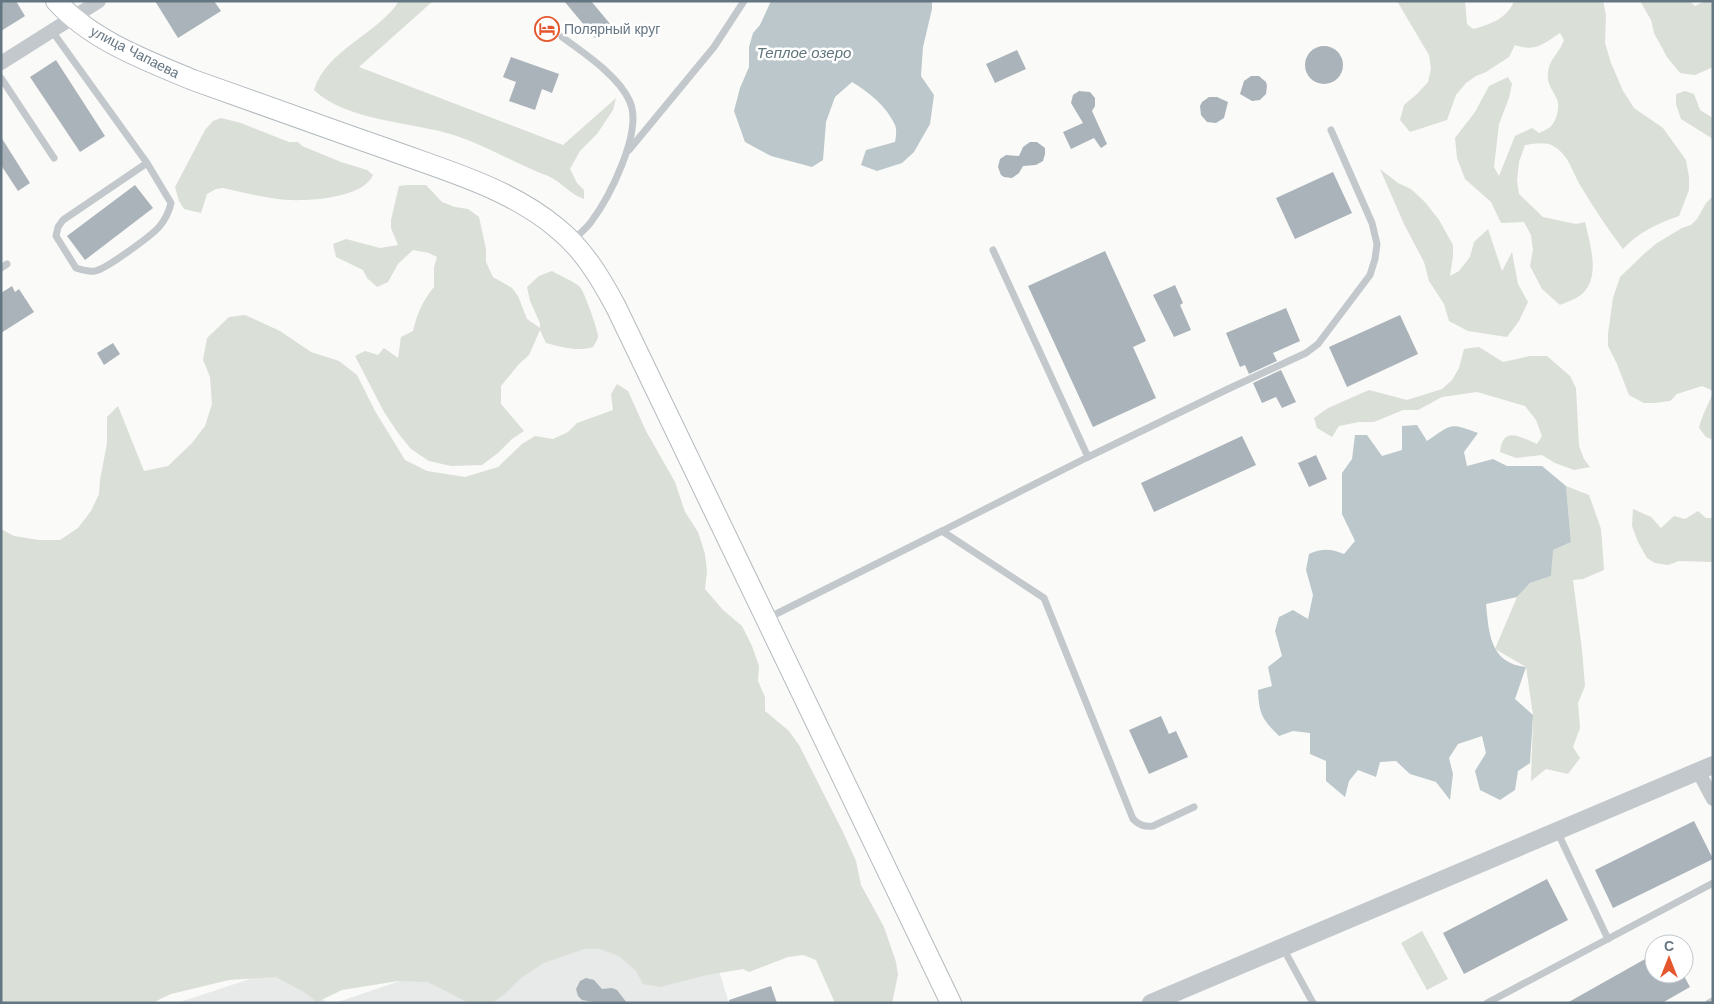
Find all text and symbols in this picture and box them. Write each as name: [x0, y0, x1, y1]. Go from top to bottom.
hotel icon: Полярный круг: [534, 16, 560, 42]
place label: Полярный круг: [564, 20, 660, 38]
street label: улица Чапаева: [87, 22, 183, 82]
water label: Теплое озеро: [757, 43, 851, 63]
north arrow: [1644, 934, 1694, 984]
text: С: [1664, 937, 1674, 955]

